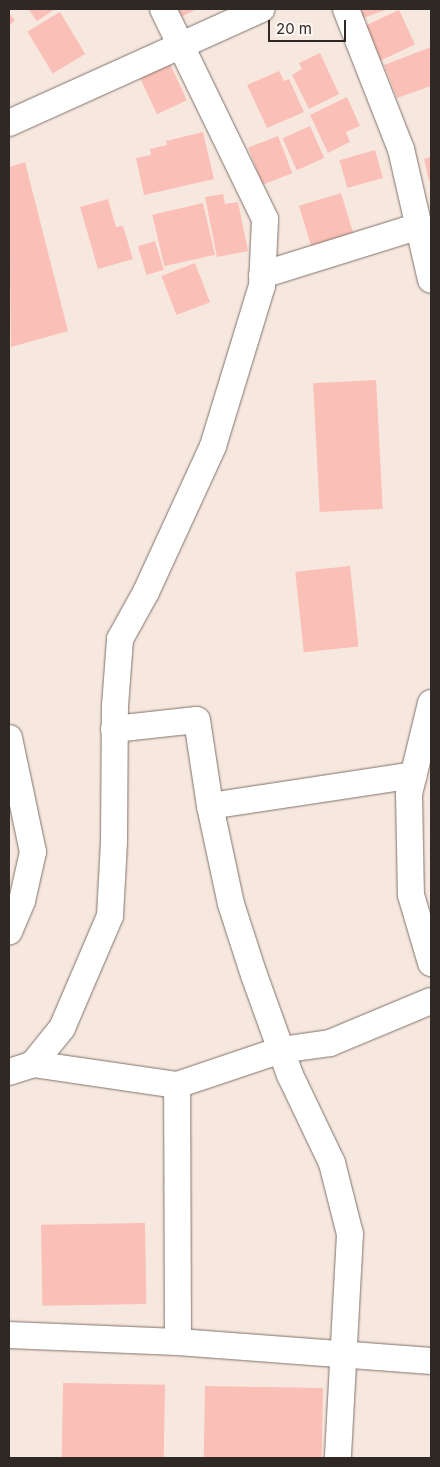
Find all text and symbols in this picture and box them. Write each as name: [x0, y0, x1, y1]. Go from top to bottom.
scale bar: [270, 10, 348, 42]
text: 20 m: [276, 19, 312, 38]

